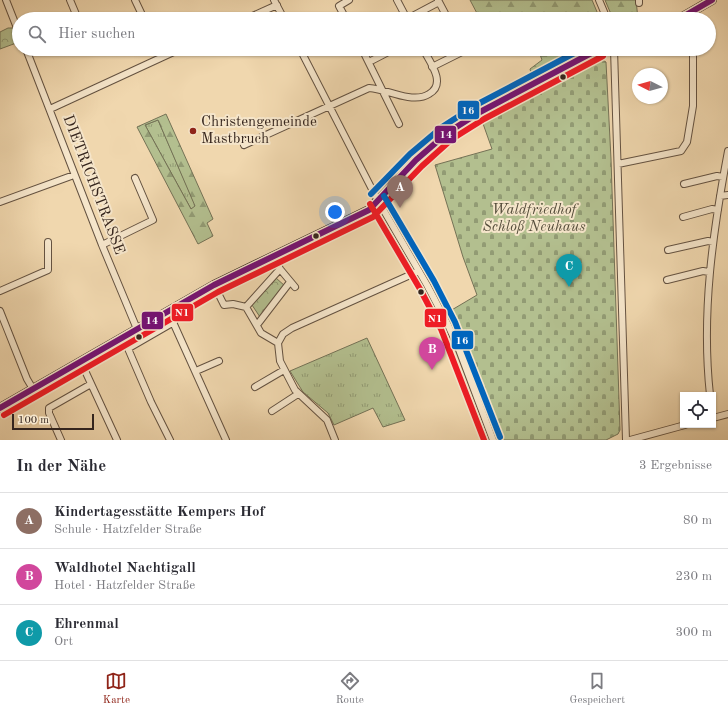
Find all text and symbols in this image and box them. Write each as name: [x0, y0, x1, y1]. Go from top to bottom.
search box: [12, 12, 716, 56]
icon: search: [26, 23, 48, 45]
text: Hier suchen: [58, 27, 135, 42]
north arrow: [632, 68, 668, 104]
unlabelled marker: [558, 72, 568, 82]
line badge: 16: [457, 100, 480, 120]
text: 16: [462, 106, 474, 117]
street label: DIETRICHSTRASSE: [59, 113, 127, 257]
place label: Christengemeinde Mastbruch: [201, 115, 317, 147]
line badge: 14: [434, 125, 457, 144]
marker: Christengemeinde Mastbruch: [188, 126, 198, 136]
text: 14: [440, 130, 452, 141]
pin: A: [387, 175, 413, 208]
your location: [325, 202, 345, 222]
park label: Waldfriedhof Schloß Neuhaus: [482, 203, 586, 235]
unlabelled marker: [311, 231, 321, 241]
pin: C: [556, 254, 582, 287]
unlabelled marker: [416, 287, 426, 297]
line badge: N1: [171, 303, 194, 322]
text: N1: [175, 308, 189, 319]
line badge: N1: [424, 308, 447, 328]
line badge: 14: [141, 311, 164, 330]
text: N1: [428, 314, 442, 325]
text: 14: [146, 316, 158, 327]
line badge: 16: [451, 330, 474, 350]
unlabelled marker: [134, 332, 144, 342]
text: 16: [456, 336, 468, 347]
pin: B: [419, 337, 445, 370]
map controls: [680, 392, 716, 428]
button: locate: [680, 392, 716, 428]
scale bar: [12, 412, 94, 431]
text: 100 m: [18, 415, 49, 426]
text: In der Nähe: [16, 458, 106, 475]
text: 3 Ergebnisse: [639, 459, 712, 472]
text: Kindertagesstätte Kempers Hof: [54, 505, 265, 520]
text: A: [24, 514, 34, 527]
text: 80 m: [683, 514, 712, 527]
text: Schule · Hatzfelder Straße: [54, 523, 202, 536]
text: Waldhotel Nachtigall: [54, 561, 196, 576]
text: B: [24, 570, 34, 583]
text: 230 m: [675, 570, 712, 583]
text: Hotel · Hatzfelder Straße: [54, 579, 195, 592]
text: Ehrenmal: [54, 617, 119, 632]
text: C: [25, 626, 33, 639]
text: 300 m: [675, 626, 712, 639]
text: Ort: [54, 635, 73, 648]
tab: Karte: [103, 670, 130, 708]
tab: Route: [336, 670, 364, 708]
tab: Gespeichert: [569, 670, 625, 708]

